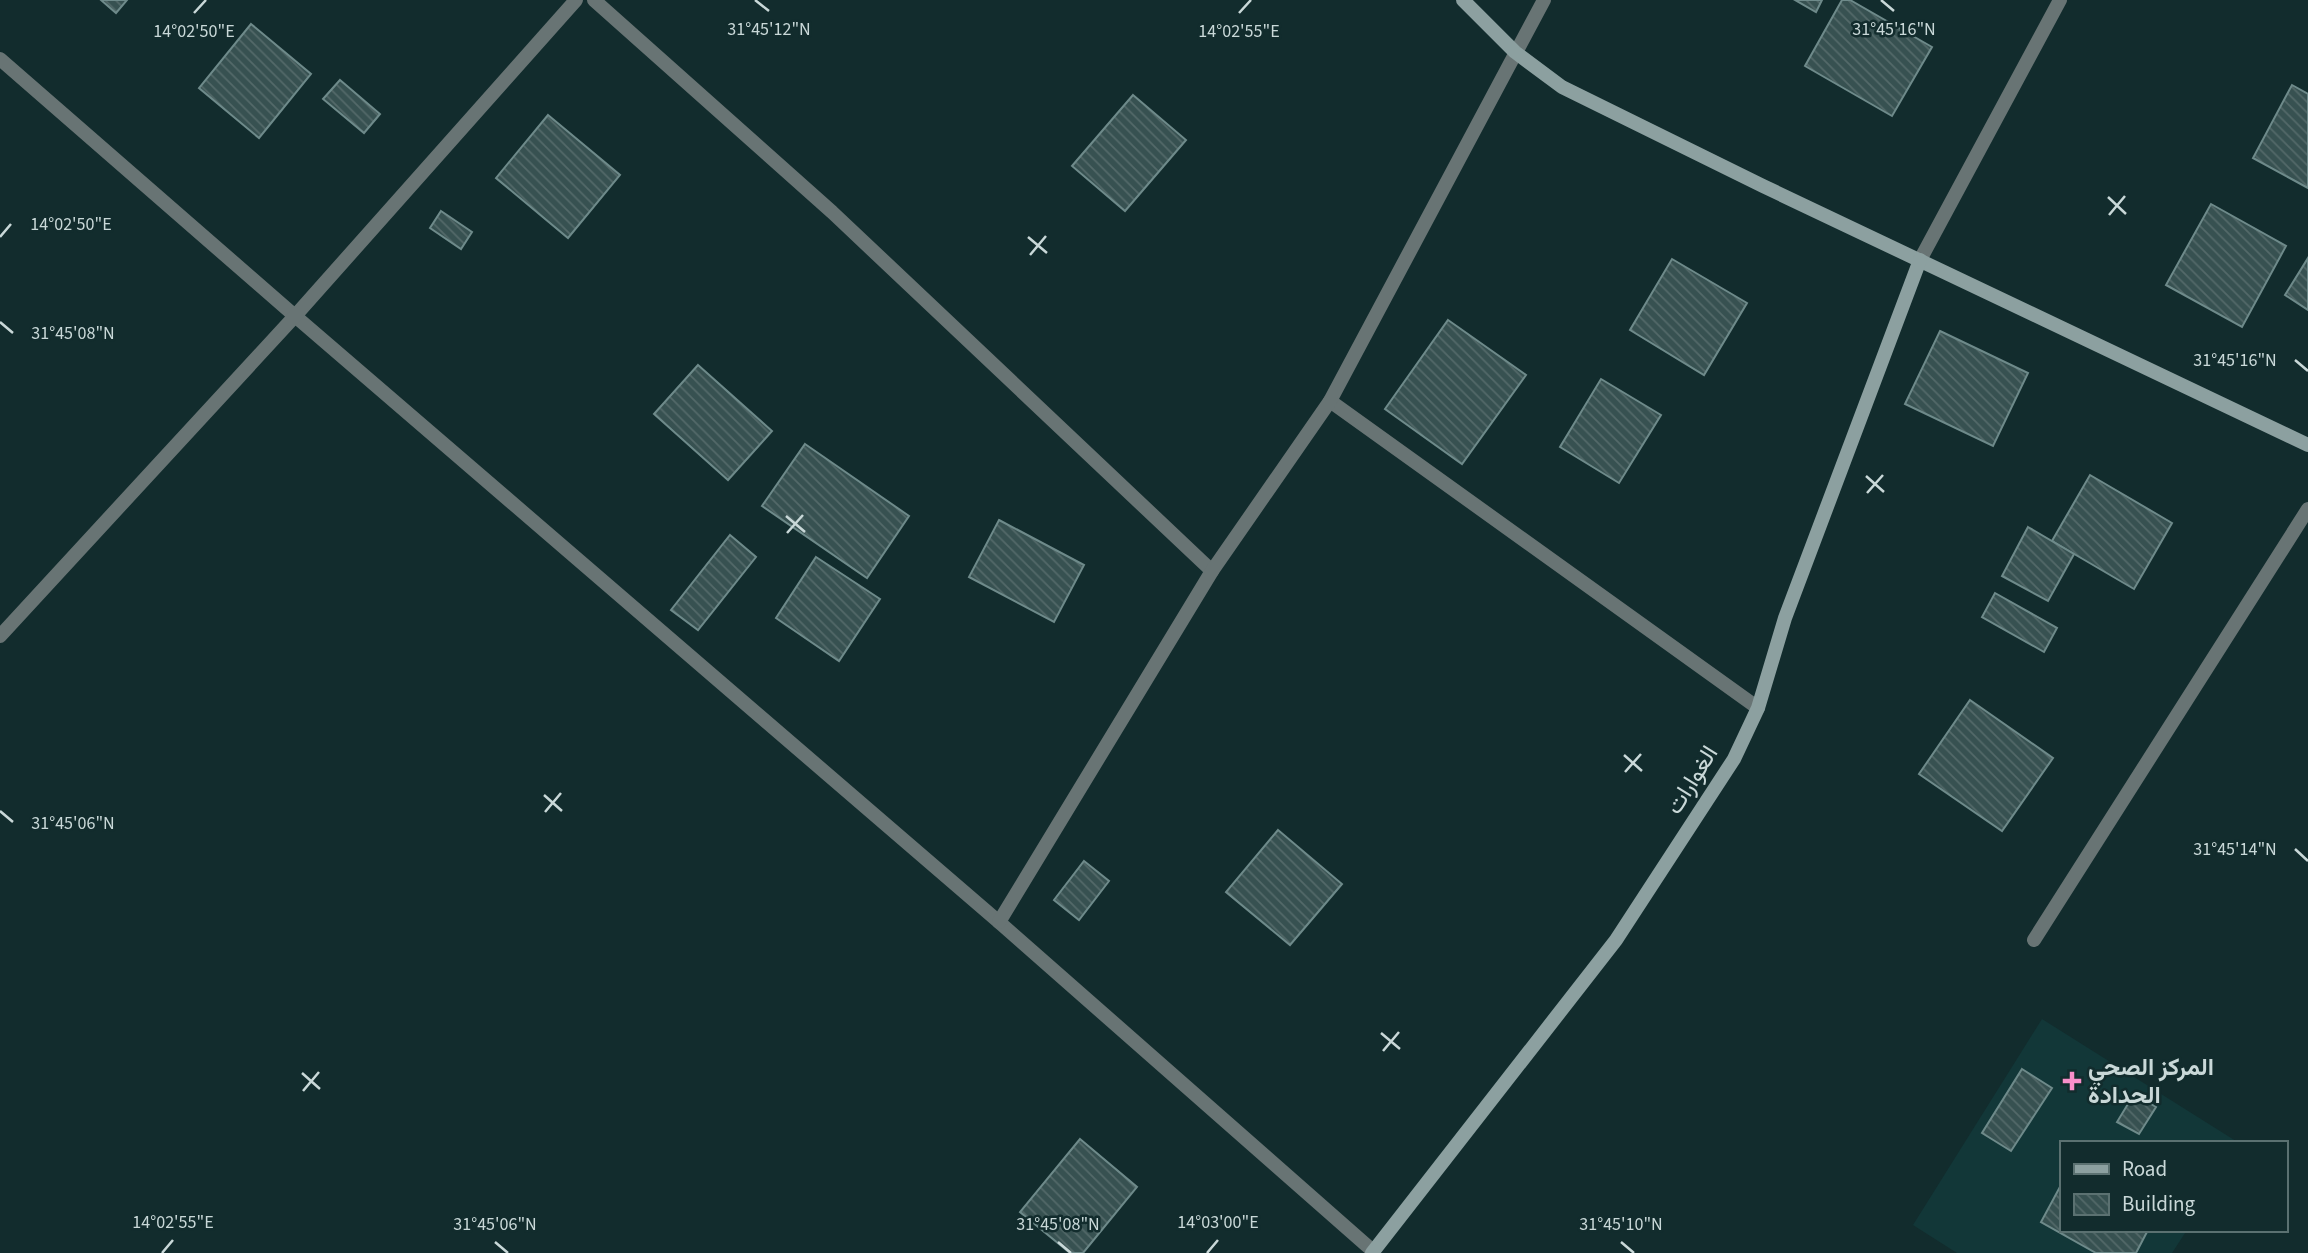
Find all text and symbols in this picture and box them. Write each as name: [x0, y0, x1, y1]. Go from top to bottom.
text: 31°45'12"N: [727, 17, 811, 42]
text: 31°45'16"N: [1852, 17, 1936, 42]
text: 14°02'50"E: [153, 19, 235, 44]
text: 14°02'55"E: [1198, 19, 1280, 44]
text: 14°02'50"E: [30, 212, 112, 237]
text: 31°45'08"N: [31, 321, 115, 346]
text: 31°45'16"N: [2193, 348, 2277, 373]
street label: الغوارات: [1657, 739, 1727, 821]
text: 31°45'06"N: [31, 811, 115, 836]
text: 31°45'14"N: [2193, 837, 2277, 862]
place label: المركز الصحي الحدادة: [2088, 1050, 2214, 1113]
marker: المركز الصحي الحدادة: [2062, 1071, 2082, 1091]
legend: [2060, 1141, 2287, 1232]
text: Road: [2122, 1154, 2167, 1184]
text: Building: [2122, 1189, 2196, 1219]
text: 14°02'55"E: [132, 1210, 214, 1235]
text: 14°03'00"E: [1177, 1210, 1259, 1235]
text: 31°45'06"N: [453, 1212, 537, 1237]
text: 31°45'08"N: [1016, 1212, 1100, 1237]
text: 31°45'10"N: [1579, 1212, 1663, 1237]

